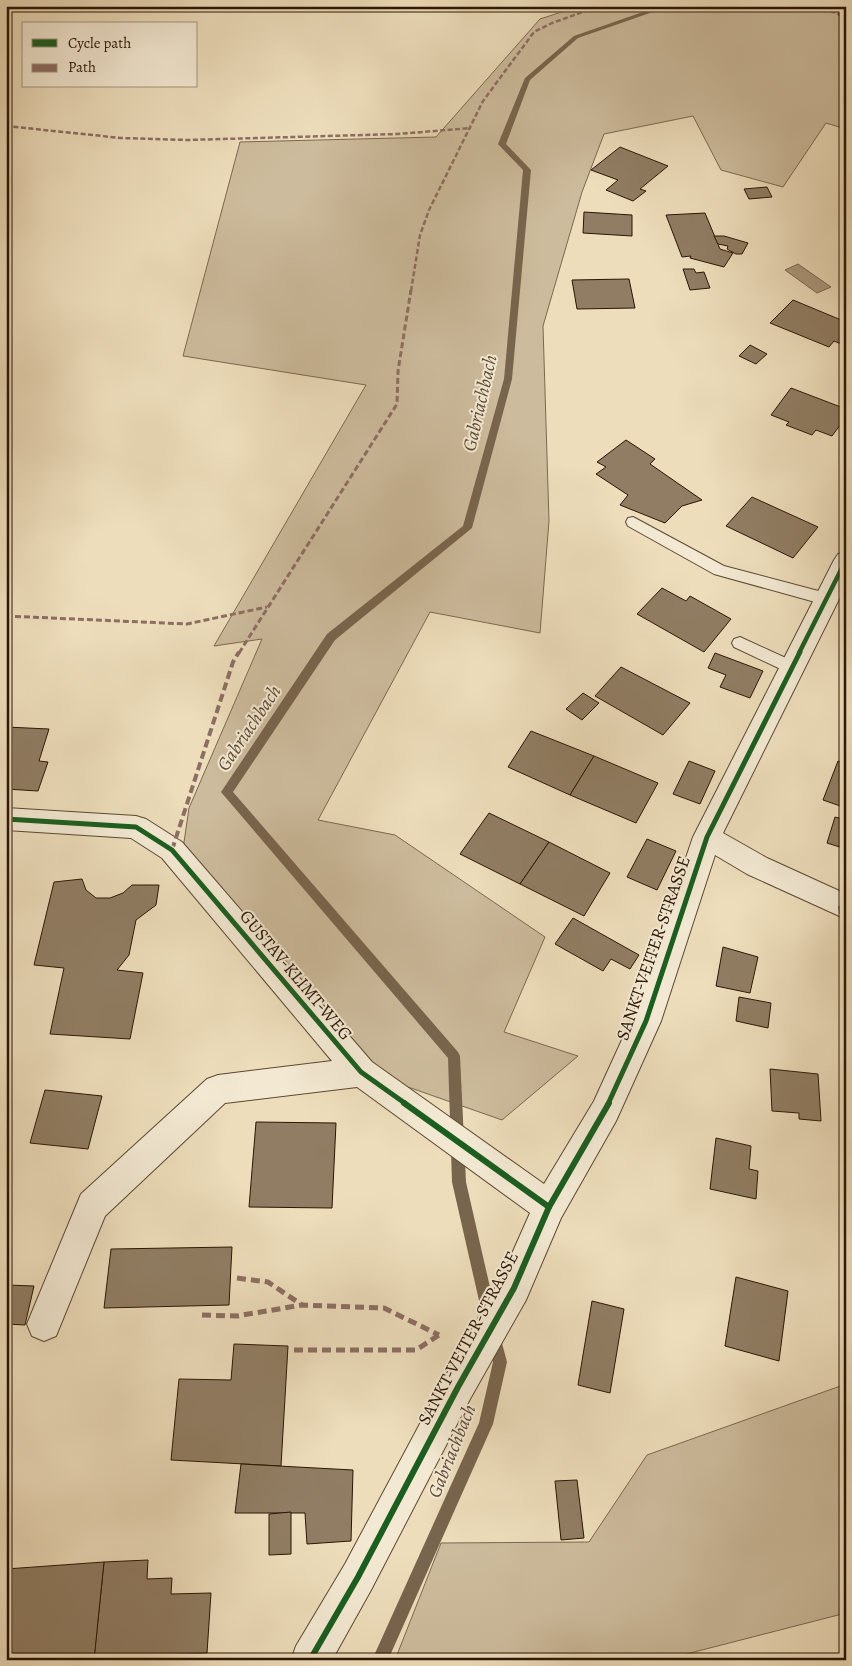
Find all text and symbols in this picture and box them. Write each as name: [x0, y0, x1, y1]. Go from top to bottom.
legend: [22, 22, 198, 88]
text: Cycle path: [68, 33, 131, 53]
text: Path: [68, 57, 96, 77]
water label: Gabriachbach: [456, 352, 504, 454]
water label: Gabriachbach: [211, 680, 287, 776]
street label: SANKT-VEITER-STRASSE: [610, 853, 696, 1043]
street label: GUSTAV-KLIMT-WEG: [234, 905, 358, 1045]
street label: SANKT-VEITER-STRASSE: [412, 1247, 524, 1429]
water label: Gabriachbach: [421, 1400, 483, 1502]

